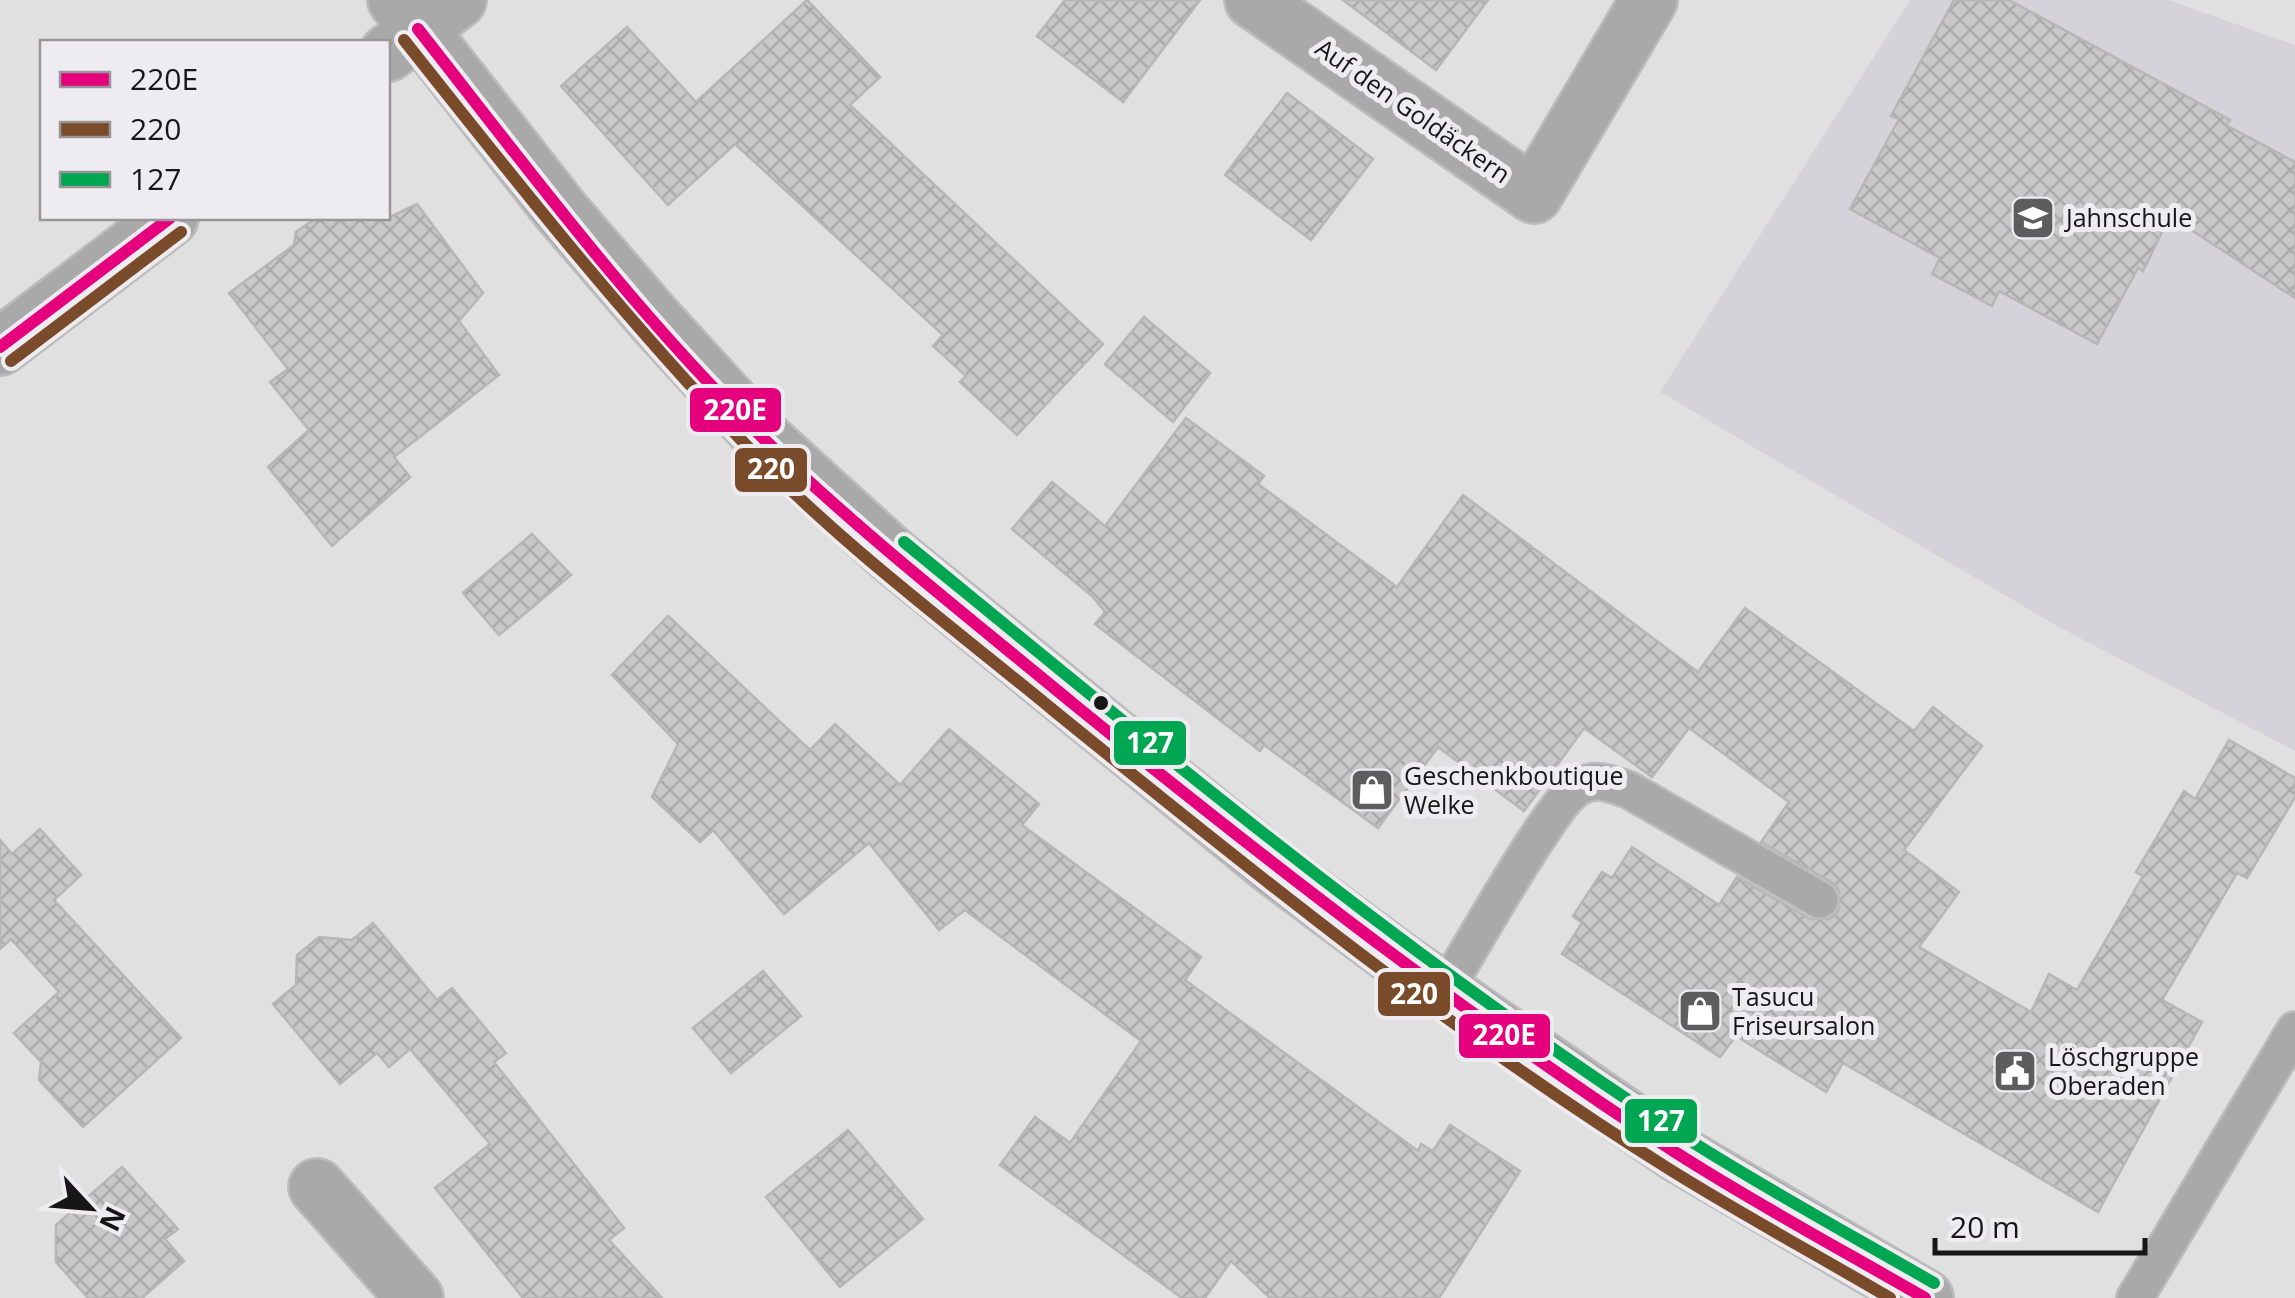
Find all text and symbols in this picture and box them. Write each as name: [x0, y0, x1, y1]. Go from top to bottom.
street label: Auf den Goldäckern: [1309, 30, 1518, 190]
legend: [40, 40, 390, 220]
text: 220E: [130, 58, 198, 99]
text: 220: [130, 108, 181, 149]
text: 127: [130, 158, 181, 199]
school or university icon: Jahnschule: [2010, 195, 2056, 241]
place label: Jahnschule: [2064, 200, 2192, 234]
line badge: 220E: [688, 386, 783, 434]
text: 220E: [703, 390, 767, 428]
line badge: 220: [733, 446, 809, 494]
text: 220: [747, 449, 795, 487]
unlabelled marker: [1091, 693, 1111, 713]
line badge: 127: [1112, 719, 1188, 767]
text: 127: [1126, 723, 1174, 761]
place label: Geschenkboutique Welke: [1404, 758, 1624, 821]
shop icon: Geschenkboutique Welke: [1349, 767, 1395, 813]
line badge: 220: [1376, 970, 1452, 1018]
text: 220: [1390, 974, 1438, 1012]
place label: Tasucu Friseursalon: [1732, 979, 1875, 1042]
shop icon: Tasucu Friseursalon: [1677, 988, 1723, 1034]
line badge: 220E: [1457, 1012, 1552, 1060]
text: 220E: [1472, 1015, 1536, 1053]
place label: Löschgruppe Oberaden: [2048, 1039, 2199, 1102]
public building icon: Löschgruppe Oberaden: [1992, 1048, 2038, 1094]
line badge: 127: [1623, 1097, 1699, 1145]
text: 127: [1637, 1101, 1685, 1139]
north arrow: [40, 1158, 140, 1258]
scale bar: [1935, 1193, 2145, 1255]
text: N: [91, 1201, 135, 1238]
text: 20 m: [1950, 1206, 2020, 1247]

